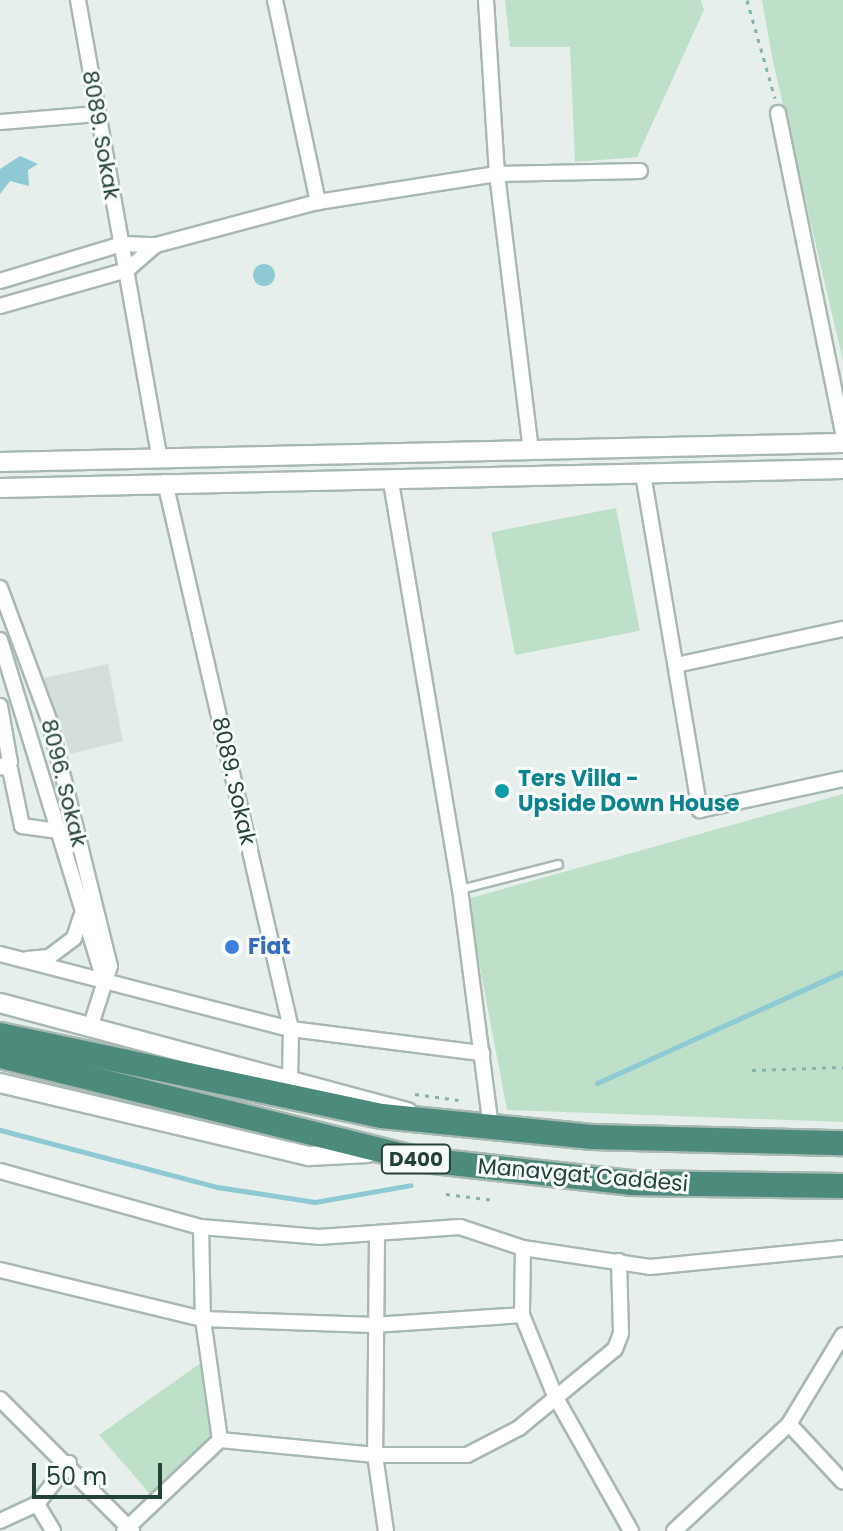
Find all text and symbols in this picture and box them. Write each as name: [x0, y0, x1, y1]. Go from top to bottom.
street label: 8089. Sokak: [77, 68, 125, 202]
street label: 8089. Sokak: [206, 714, 262, 848]
street label: 8096. Sokak: [35, 716, 93, 850]
place label: Ters Villa - Upside Down House: [518, 765, 740, 816]
marker: Ters Villa - Upside Down House: [493, 782, 511, 800]
place label: Fiat: [248, 934, 290, 960]
marker: Fiat: [223, 938, 241, 956]
road number: D400: [380, 1143, 452, 1175]
street label: Manavgat Caddesi: [477, 1153, 689, 1197]
scale bar: [36, 1447, 166, 1497]
text: 50 m: [46, 1460, 107, 1493]

